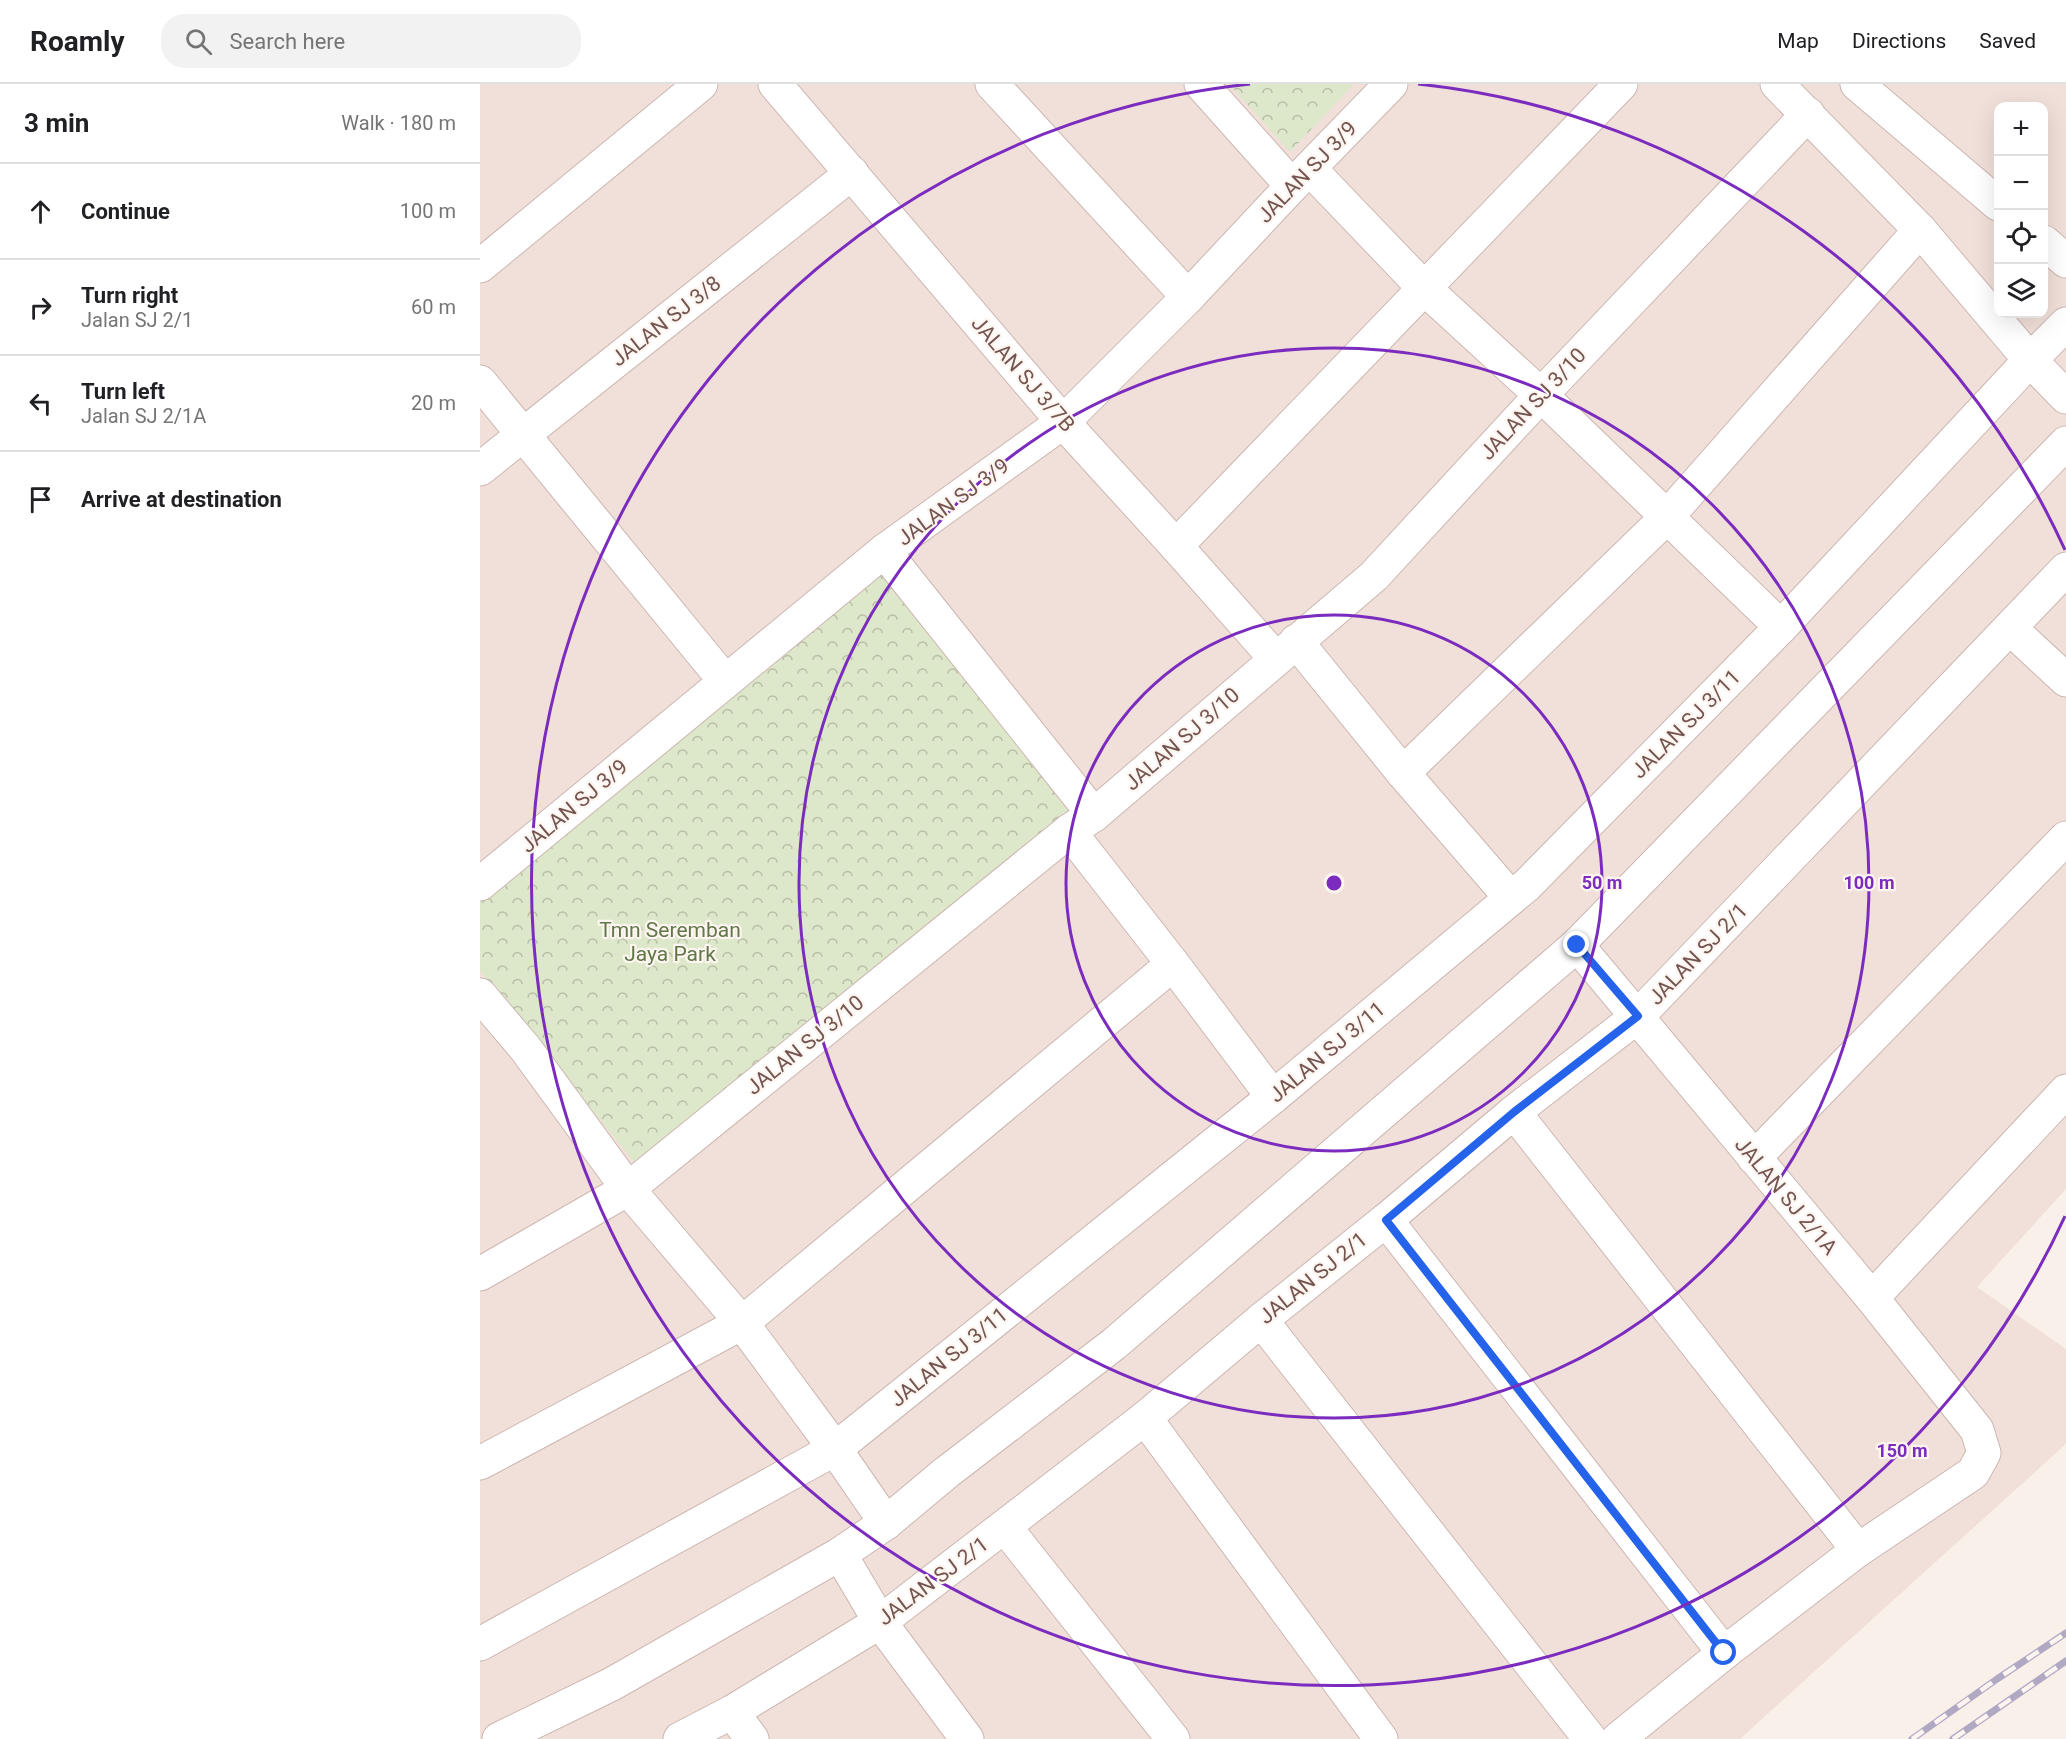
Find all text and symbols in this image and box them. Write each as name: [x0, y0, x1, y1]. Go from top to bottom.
search box: [161, 14, 581, 68]
text: Roamly: [30, 25, 125, 58]
icon: search: [182, 25, 215, 58]
text: Search here: [230, 29, 345, 54]
text: Map: [1777, 29, 1819, 53]
text: Directions: [1852, 29, 1946, 53]
text: Saved: [1979, 29, 2036, 53]
map controls: [1994, 102, 2048, 318]
button: +: [1994, 102, 2048, 156]
text: 3 min: [24, 108, 89, 138]
text: Walk · 180 m: [341, 111, 456, 135]
street label: JALAN SJ 3/9: [1253, 116, 1361, 228]
button: −: [1994, 156, 2048, 210]
icon: ahead: [24, 195, 57, 228]
text: Continue: [81, 199, 170, 224]
text: 100 m: [400, 199, 456, 223]
button: locate: [1994, 210, 2048, 264]
button: layers: [1994, 264, 2048, 318]
street label: JALAN SJ 3/8: [607, 271, 725, 371]
text: Turn right: [81, 283, 178, 308]
icon: right: [24, 291, 57, 324]
text: 60 m: [411, 295, 456, 319]
text: Jalan SJ 2/1: [81, 308, 193, 332]
street label: JALAN SJ 3/7B: [966, 311, 1080, 437]
street label: JALAN SJ 3/10: [1475, 343, 1591, 465]
text: Turn left: [81, 379, 165, 404]
icon: left: [24, 387, 57, 420]
text: 20 m: [411, 391, 456, 415]
text: Jalan SJ 2/1A: [81, 404, 206, 428]
street label: JALAN SJ 3/9: [893, 453, 1013, 551]
icon: arrive: [24, 483, 57, 516]
text: Arrive at destination: [81, 487, 282, 512]
street label: JALAN SJ 3/11: [1627, 665, 1745, 783]
street label: JALAN SJ 3/10: [1120, 683, 1244, 795]
street label: JALAN SJ 3/9: [516, 754, 632, 858]
text: 50 m: [1582, 872, 1622, 893]
text: 100 m: [1843, 872, 1895, 893]
centre of rings: [1324, 873, 1344, 893]
street label: JALAN SJ 2/1: [1644, 898, 1752, 1010]
park label: Tmn Seremban Jaya Park: [599, 918, 741, 966]
route end: [1563, 931, 1589, 957]
street label: JALAN SJ 3/10: [742, 990, 868, 1100]
street label: JALAN SJ 3/11: [1264, 997, 1390, 1107]
street label: JALAN SJ 2/1A: [1730, 1132, 1842, 1260]
street label: JALAN SJ 2/1: [1254, 1227, 1372, 1329]
street label: JALAN SJ 3/11: [886, 1302, 1012, 1412]
text: 150 m: [1876, 1440, 1928, 1461]
street label: JALAN SJ 2/1: [873, 1532, 993, 1630]
route start: [1710, 1639, 1736, 1665]

